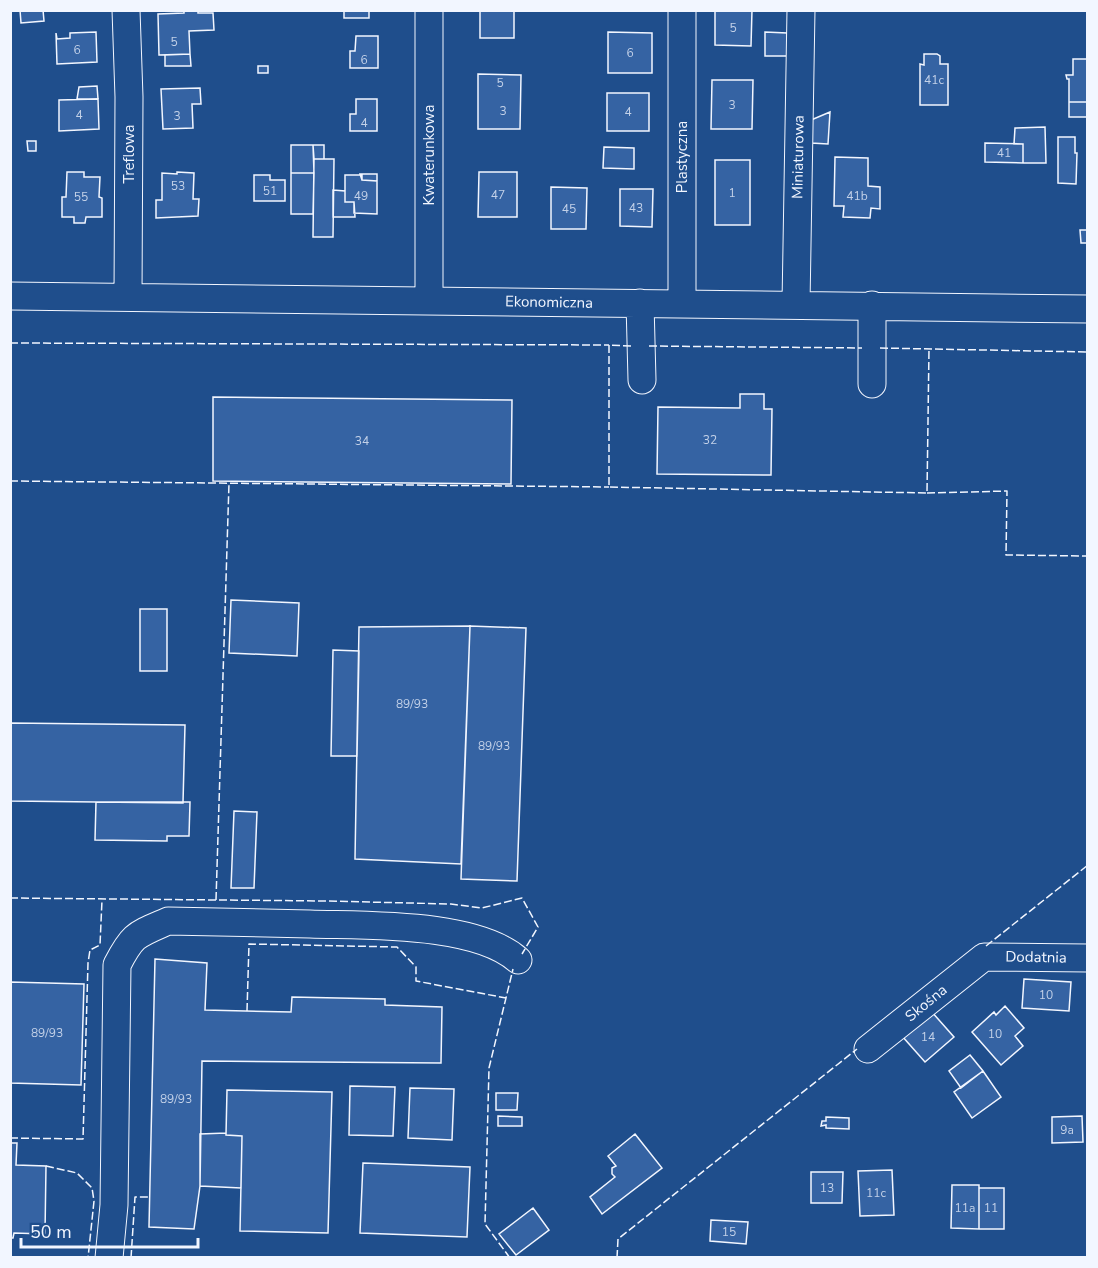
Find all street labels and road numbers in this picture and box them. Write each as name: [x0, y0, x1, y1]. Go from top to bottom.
street label: Kwaterunkowa: [419, 105, 439, 205]
street label: Miniaturowa: [787, 115, 809, 199]
street label: Plastyczna: [672, 121, 692, 193]
street label: Treflowa: [119, 124, 139, 184]
street label: Ekonomiczna: [505, 291, 593, 313]
street label: Dodatnia: [1005, 946, 1067, 968]
street label: Skośna: [901, 980, 951, 1026]

